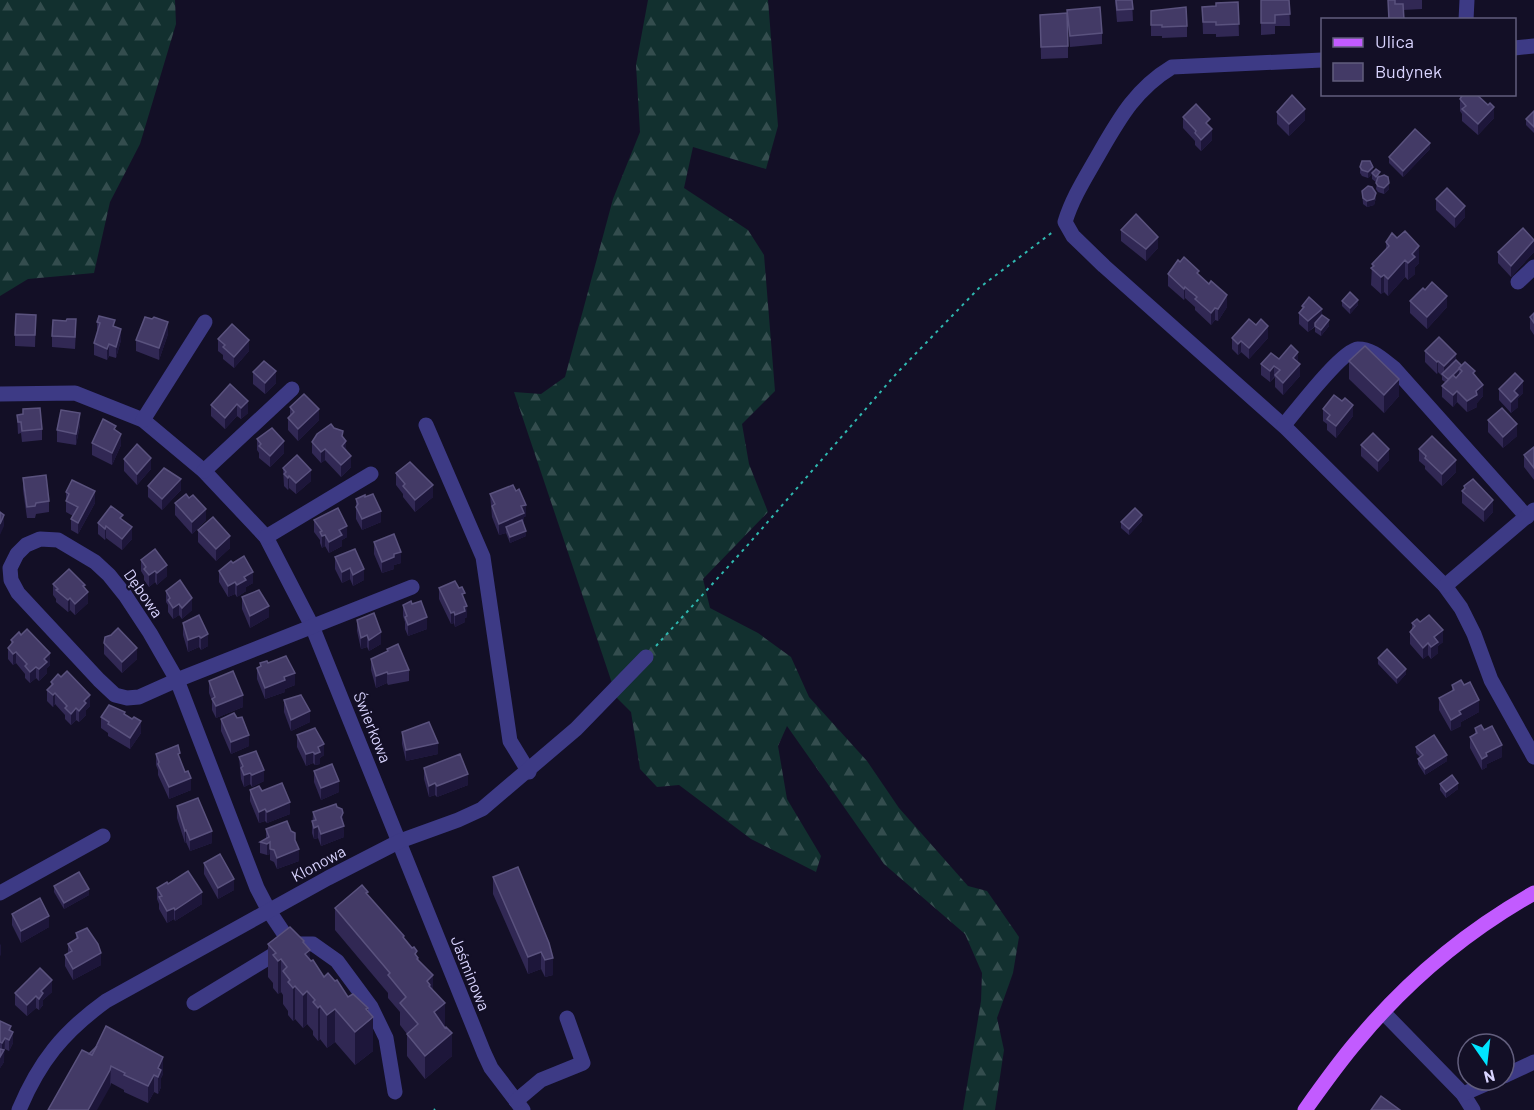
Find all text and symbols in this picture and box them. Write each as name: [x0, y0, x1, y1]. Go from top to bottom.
legend: [1321, 18, 1516, 96]
text: Ulica: [1375, 30, 1414, 52]
text: Budynek: [1375, 60, 1442, 82]
street label: Dębowa: [120, 565, 168, 621]
street label: Świerkowa: [350, 689, 396, 765]
street label: Klonowa: [288, 841, 348, 885]
street label: Jaśminowa: [447, 933, 495, 1013]
north arrow: [1456, 1032, 1516, 1092]
text: N: [1482, 1067, 1497, 1088]

